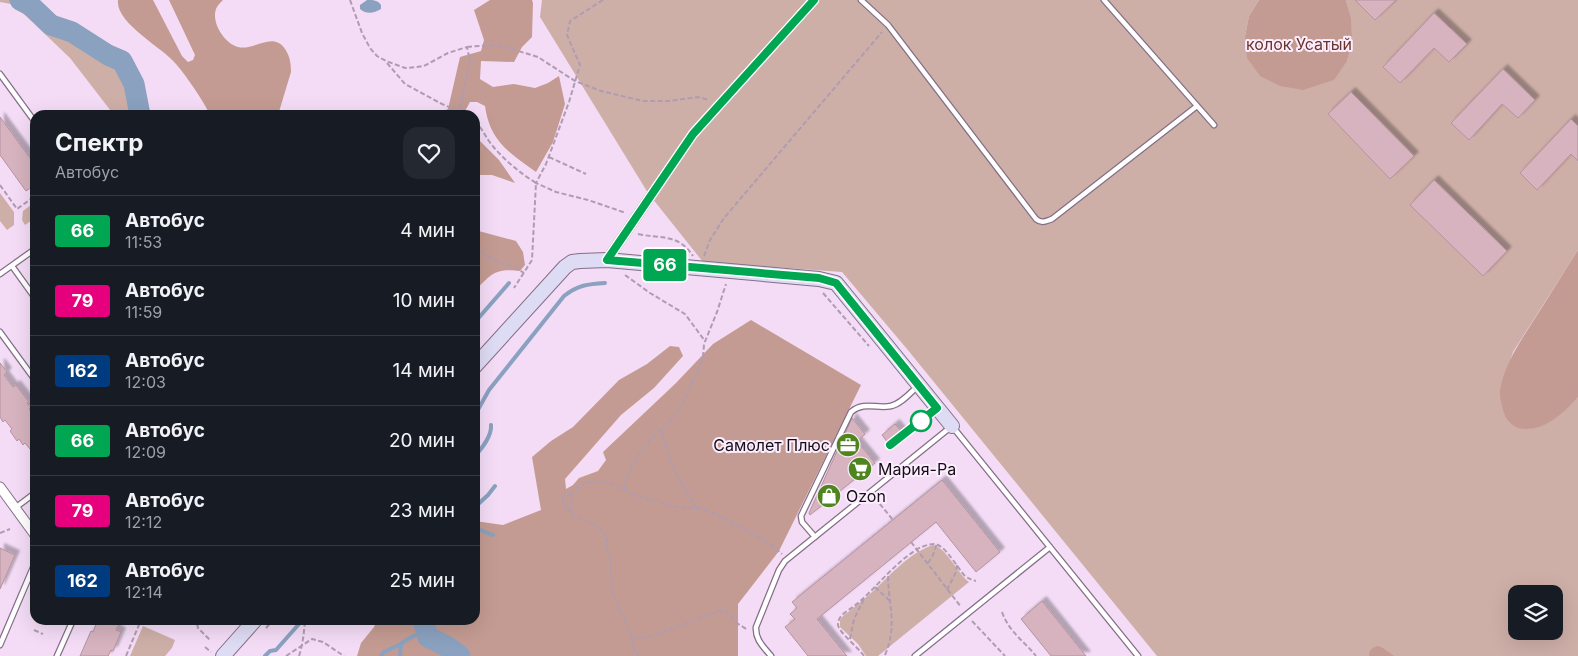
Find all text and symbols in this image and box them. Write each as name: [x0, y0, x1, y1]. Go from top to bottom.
park label: колок Усатый: [1246, 34, 1352, 54]
button: heart: [403, 127, 455, 179]
text: Спектр: [55, 128, 143, 157]
text: Автобус: [55, 162, 119, 182]
text: Автобус: [125, 209, 205, 232]
text: 4 мин: [400, 219, 455, 242]
text: 66: [71, 220, 94, 241]
text: 11:53: [125, 232, 162, 252]
line badge: 66: [642, 249, 688, 281]
text: 66: [653, 254, 677, 275]
text: Автобус: [125, 279, 205, 302]
text: 10 мин: [393, 289, 455, 312]
text: 79: [72, 290, 93, 311]
text: 11:59: [125, 302, 162, 322]
text: Автобус: [125, 349, 205, 372]
text: 14 мин: [393, 359, 455, 382]
text: 162: [67, 360, 98, 381]
text: 12:03: [125, 372, 166, 392]
unlabelled marker: [910, 410, 932, 432]
text: Автобус: [125, 419, 205, 442]
text: 20 мин: [389, 429, 455, 452]
text: 66: [71, 430, 94, 451]
office icon: Самолет Плюс: [835, 432, 861, 458]
place label: Самолет Плюс: [713, 435, 830, 455]
text: 12:09: [125, 442, 166, 462]
supermarket icon: Мария-Ра: [847, 456, 873, 482]
place label: Мария-Ра: [878, 459, 956, 479]
shop icon: Ozon: [816, 483, 842, 509]
place label: Ozon: [846, 486, 886, 506]
text: Автобус: [125, 489, 205, 512]
text: 23 мин: [389, 499, 455, 522]
text: 79: [72, 500, 93, 521]
text: 12:12: [125, 512, 162, 532]
text: Автобус: [125, 559, 205, 582]
text: 25 мин: [389, 569, 455, 592]
text: 162: [67, 570, 98, 591]
text: 12:14: [125, 582, 163, 602]
map controls: [1508, 585, 1563, 640]
button: layers: [1508, 585, 1563, 640]

